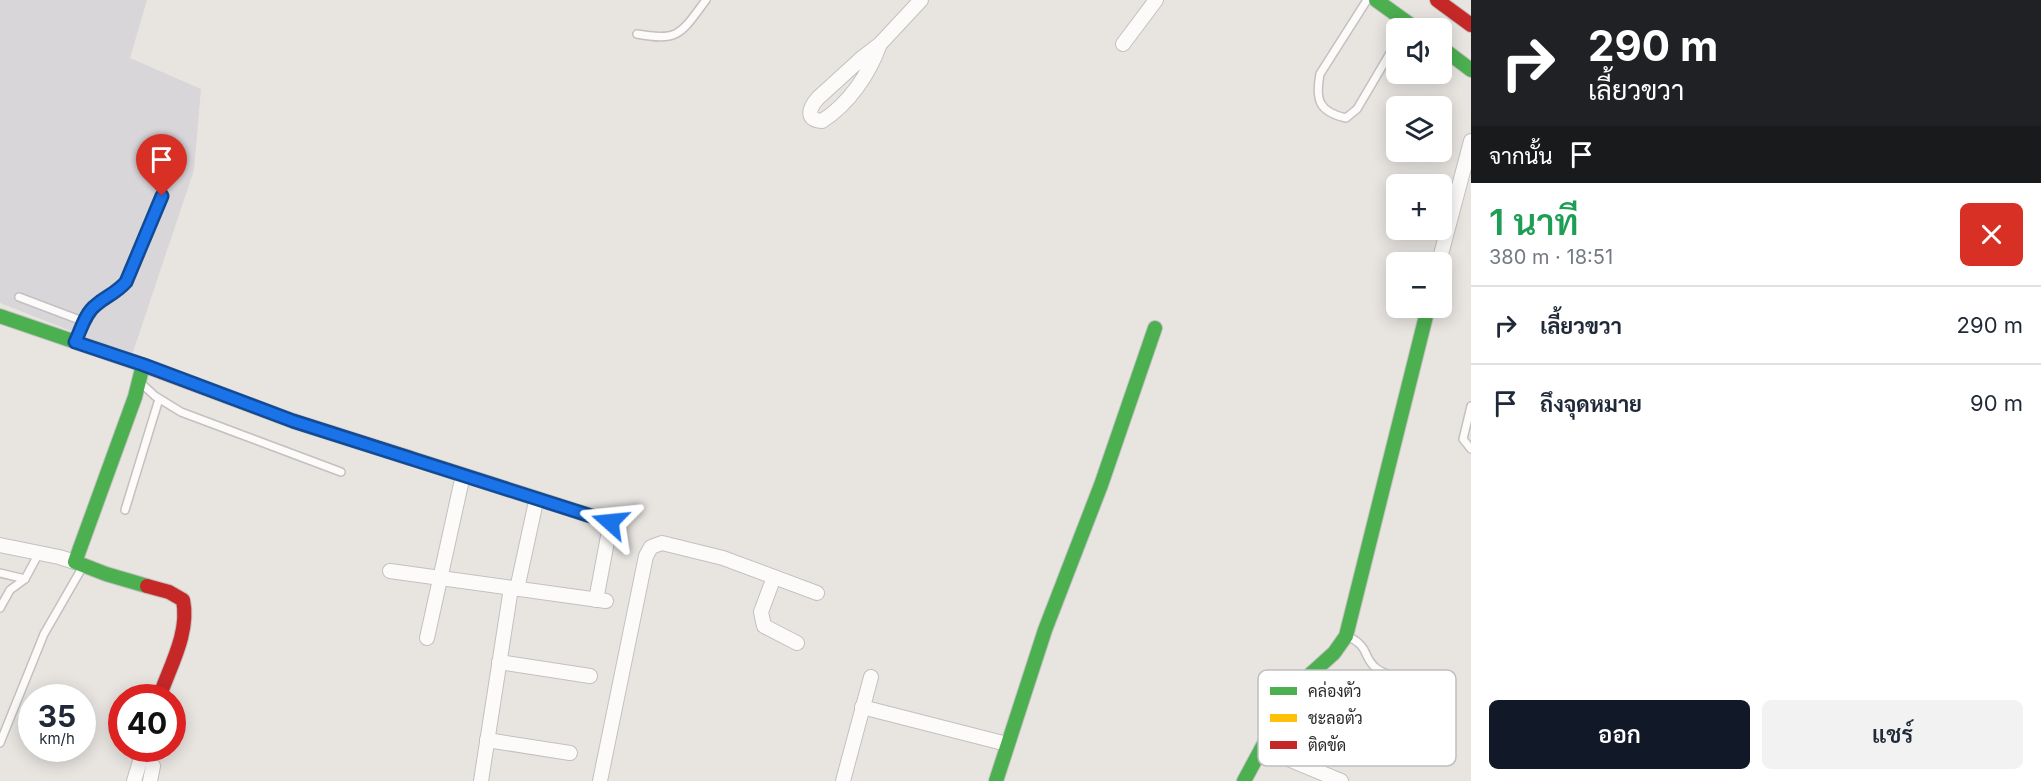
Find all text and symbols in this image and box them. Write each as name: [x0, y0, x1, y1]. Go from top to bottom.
map controls: [1386, 18, 1452, 318]
button: sound: [1386, 18, 1452, 84]
text: 290 m: [1588, 20, 1718, 71]
icon: right: [1489, 24, 1567, 102]
text: เลี้ยวขวา: [1588, 74, 1684, 107]
button: layers: [1386, 96, 1452, 162]
pin: [136, 134, 187, 196]
icon: arrive: [1565, 138, 1598, 171]
icon: arrive: [145, 143, 178, 176]
text: จากนั้น: [1489, 143, 1553, 169]
button: +: [1386, 174, 1452, 240]
text: 1 นาที: [1489, 200, 1579, 244]
button: close: [1960, 203, 2023, 266]
text: 380 m · 18:51: [1489, 245, 1613, 269]
button: −: [1386, 252, 1452, 318]
icon: right: [1489, 309, 1522, 342]
text: 290 m: [1957, 312, 2023, 338]
text: เลี้ยวขวา: [1540, 313, 1622, 339]
icon: arrive: [1489, 387, 1522, 420]
text: 90 m: [1970, 390, 2023, 416]
text: ถึงจุดหมาย: [1540, 391, 1642, 417]
position arrow: [578, 490, 642, 554]
legend: [1258, 670, 1456, 766]
text: คล่องตัว: [1308, 681, 1362, 701]
speed limit sign: 40: [108, 684, 186, 762]
text: 35: [38, 698, 76, 734]
button: ออก: [1489, 700, 1750, 769]
button: แชร์: [1762, 700, 2023, 769]
text: ชะลอตัว: [1308, 708, 1363, 728]
text: km/h: [39, 729, 75, 748]
text: ติดขัด: [1308, 735, 1346, 755]

